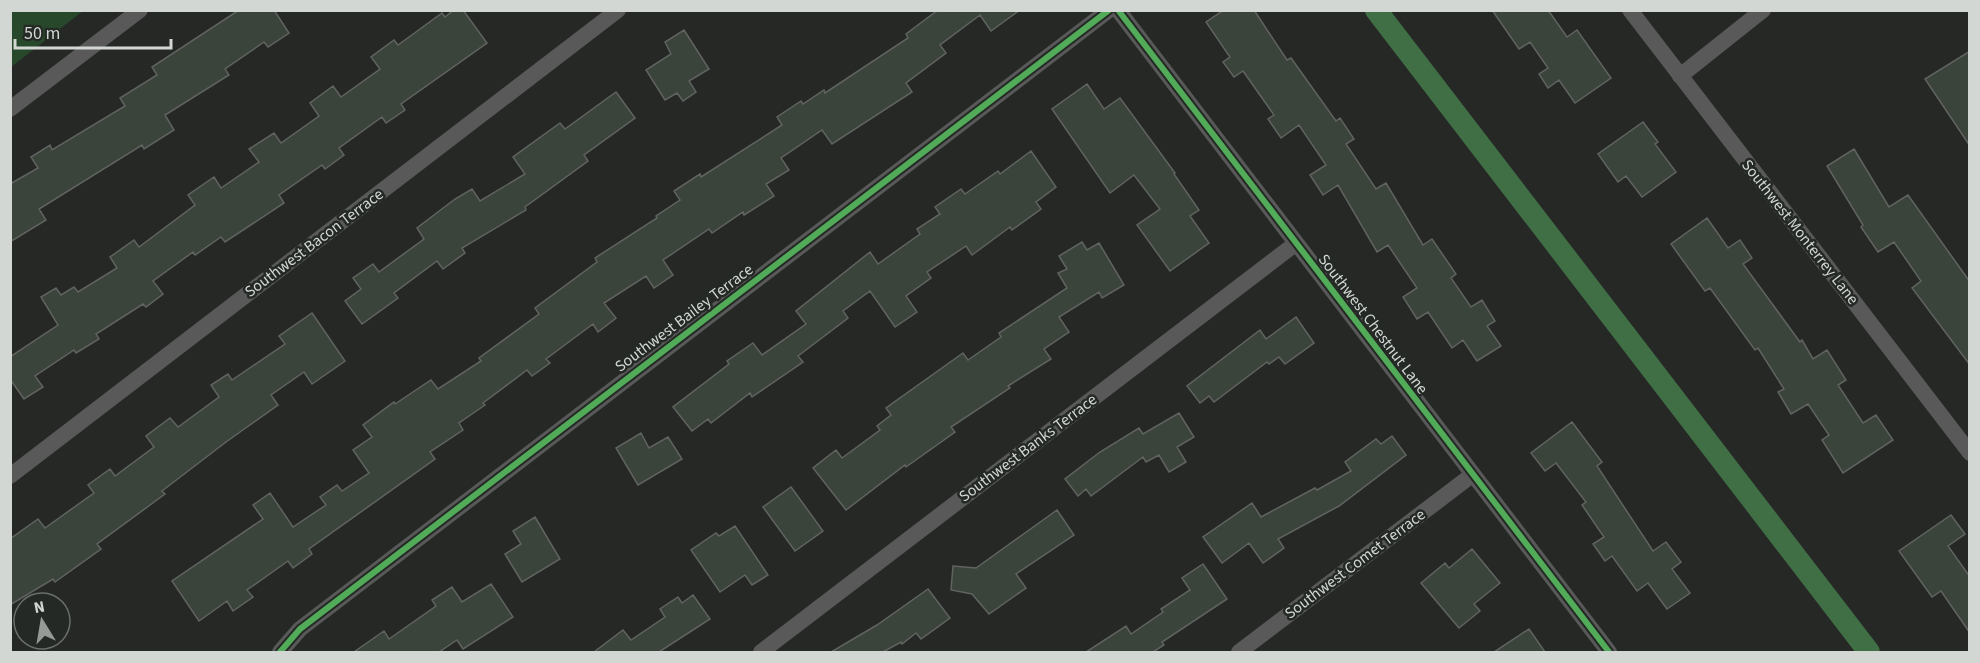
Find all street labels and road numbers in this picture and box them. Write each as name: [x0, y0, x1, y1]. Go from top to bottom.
street label: Southwest Monterrey Lane: [1736, 155, 1864, 309]
street label: Southwest Bacon Terrace: [240, 183, 388, 303]
street label: Southwest Chestnut Lane: [1313, 249, 1433, 399]
street label: Southwest Bailey Terrace: [610, 259, 758, 377]
street label: Southwest Banks Terrace: [954, 389, 1102, 507]
street label: Southwest Comet Terrace: [1280, 504, 1430, 624]

